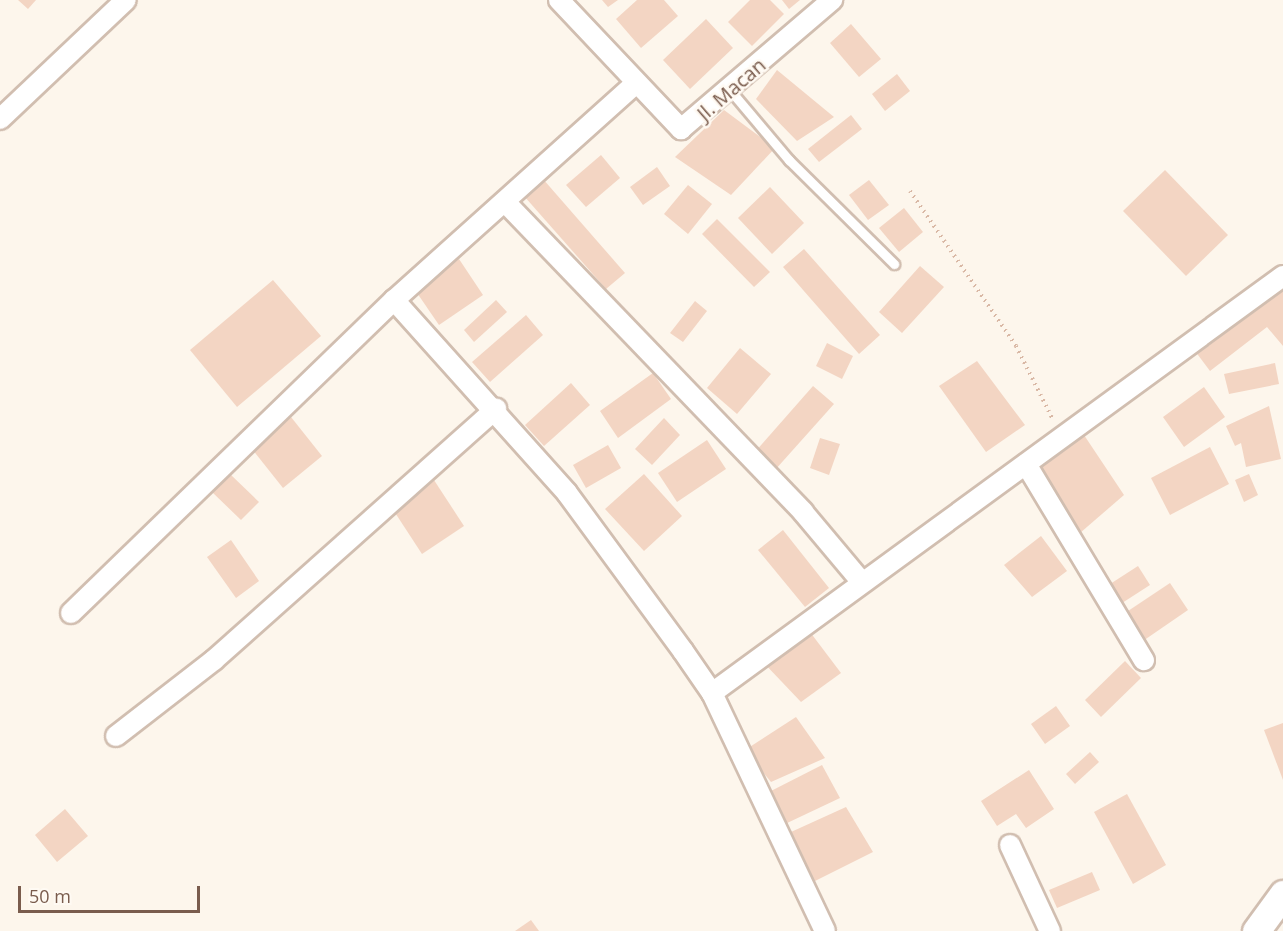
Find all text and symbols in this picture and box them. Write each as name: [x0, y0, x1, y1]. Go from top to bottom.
street label: Jl. Macan: [692, 53, 770, 125]
scale bar: [21, 874, 202, 912]
text: 50 m: [29, 884, 71, 908]

